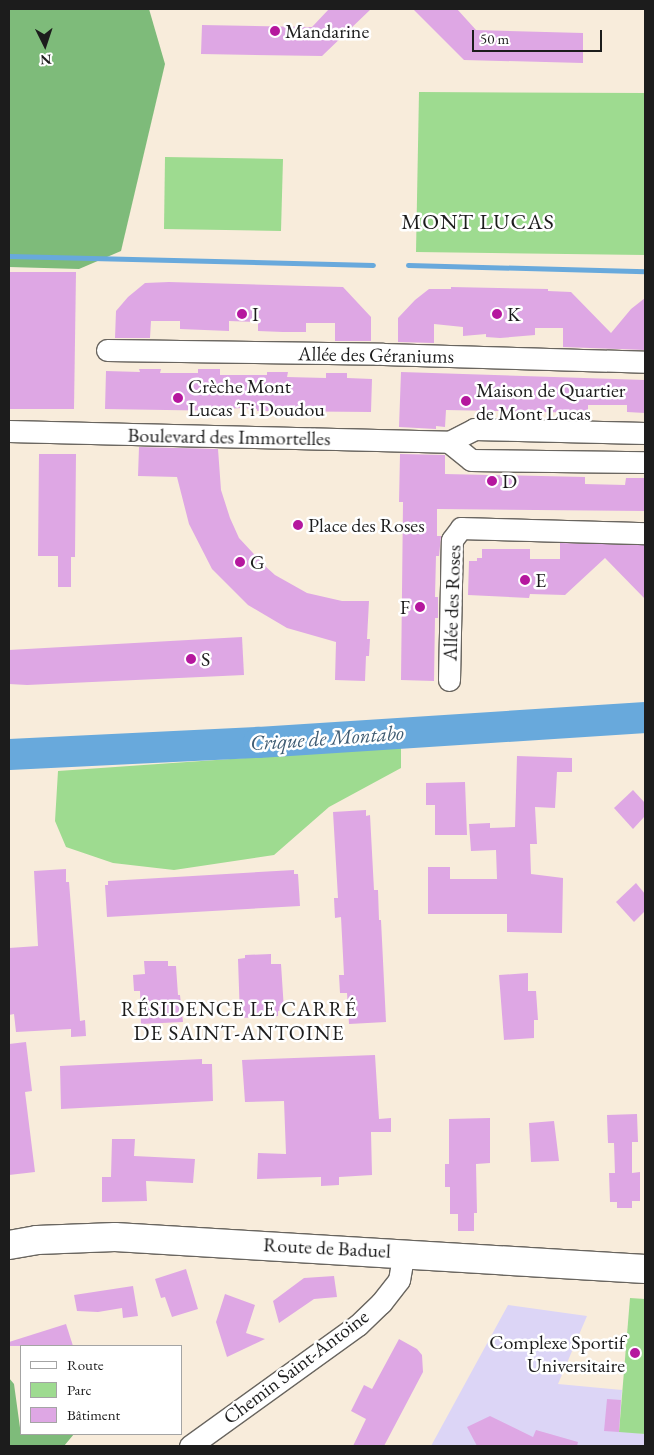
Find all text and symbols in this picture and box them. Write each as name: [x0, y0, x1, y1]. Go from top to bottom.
place label: Mandarine: [285, 19, 369, 43]
north arrow: [20, 20, 70, 70]
scale bar: [474, 20, 604, 52]
marker: Mandarine: [269, 25, 281, 37]
text: 50 m: [480, 29, 509, 48]
text: N: [40, 51, 52, 69]
district label: MONT LUCAS: [400, 209, 556, 235]
place label: I: [252, 302, 259, 326]
place label: K: [507, 302, 521, 326]
marker: I: [236, 308, 248, 320]
marker: K: [491, 308, 503, 320]
street label: Allée des Géraniums: [298, 342, 454, 368]
place label: Crèche Mont Lucas Ti Doudou: [188, 374, 325, 421]
place label: Maison de Quartier de Mont Lucas: [476, 378, 625, 425]
marker: Crèche Mont Lucas Ti Doudou: [172, 392, 184, 404]
marker: Maison de Quartier de Mont Lucas: [460, 395, 472, 407]
street label: Boulevard des Immortelles: [127, 423, 331, 451]
place label: D: [502, 469, 517, 493]
marker: D: [486, 475, 498, 487]
place label: Place des Roses: [308, 513, 425, 537]
marker: Place des Roses: [292, 519, 304, 531]
street label: Allée des Roses: [438, 545, 466, 661]
place label: G: [250, 550, 265, 574]
marker: G: [234, 556, 246, 568]
place label: E: [535, 568, 546, 592]
marker: E: [519, 574, 531, 586]
place label: F: [400, 595, 410, 619]
marker: F: [414, 601, 426, 613]
place label: S: [201, 647, 210, 671]
marker: S: [185, 653, 197, 665]
water label: Crique de Montabo: [249, 720, 405, 756]
district label: RÉSIDENCE LE CARRÉ DE SAINT-ANTOINE: [118, 996, 360, 1046]
street label: Route de Baduel: [263, 1233, 391, 1263]
street label: Chemin Saint-Antoine: [219, 1305, 373, 1429]
place label: Complexe Sportif Universitaire: [489, 1330, 625, 1377]
legend: [20, 1345, 182, 1435]
marker: Complexe Sportif Universitaire: [629, 1347, 641, 1359]
text: Route: [67, 1355, 104, 1374]
text: Parc: [67, 1380, 92, 1399]
text: Bâtiment: [67, 1405, 120, 1424]

